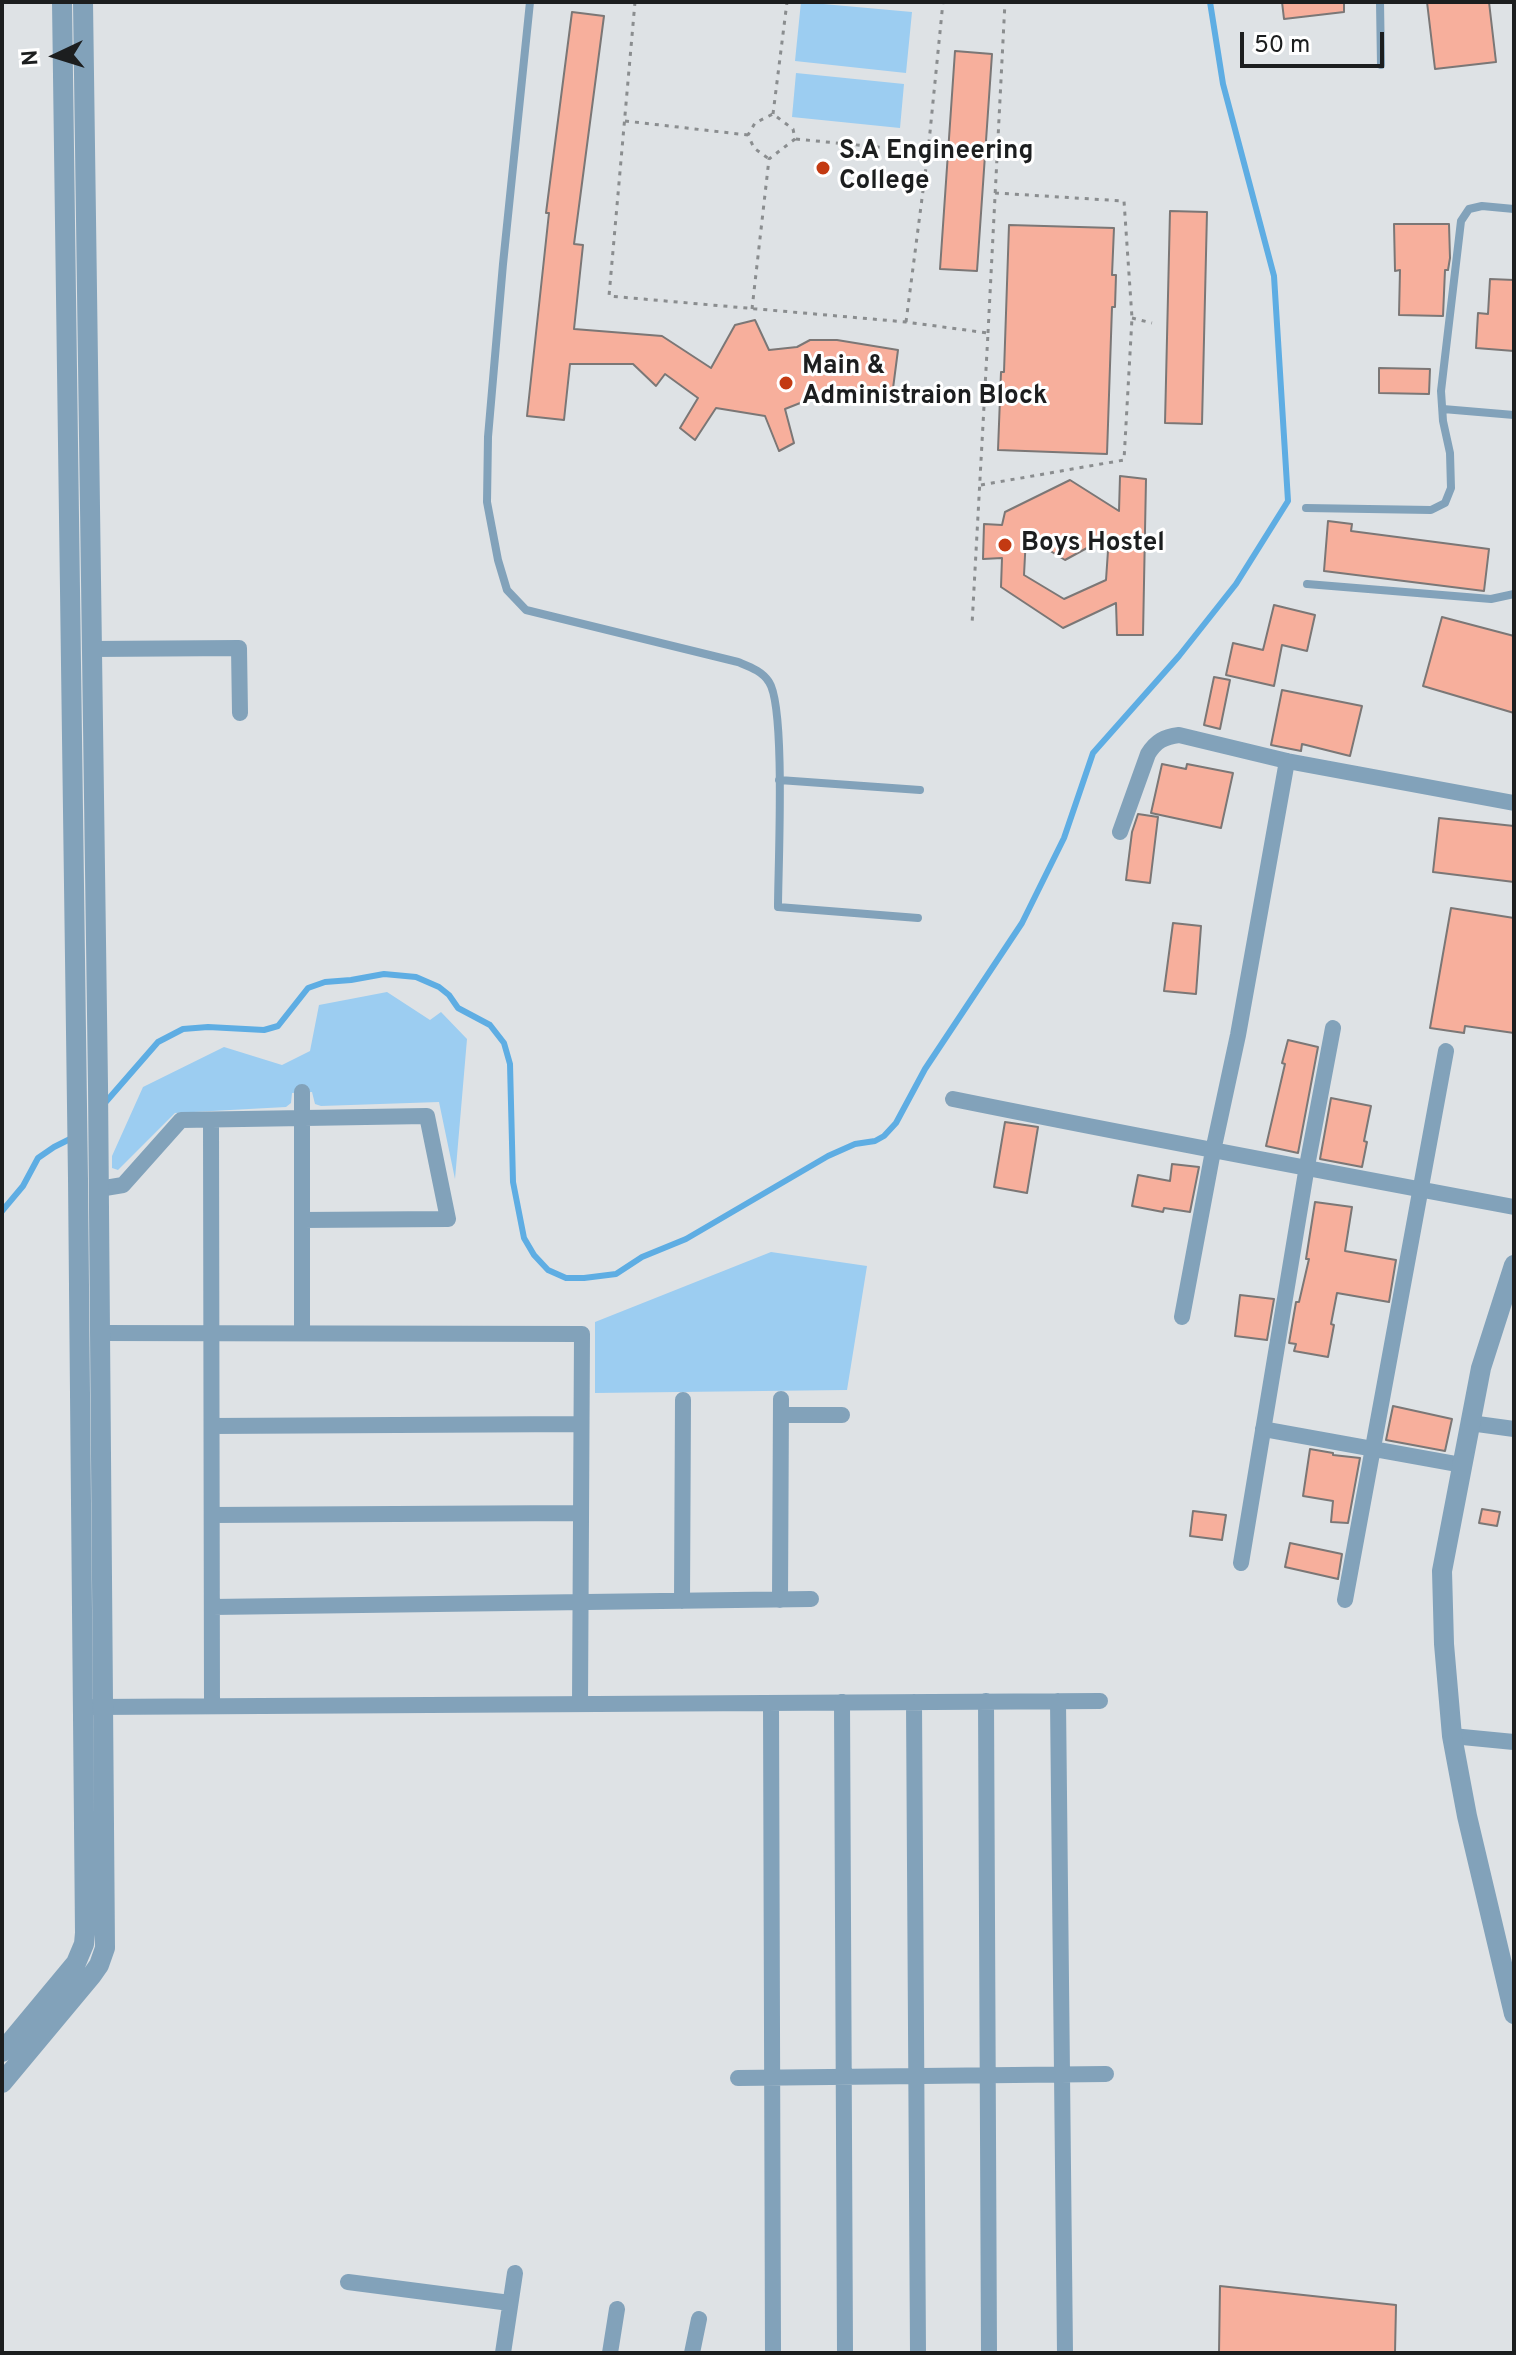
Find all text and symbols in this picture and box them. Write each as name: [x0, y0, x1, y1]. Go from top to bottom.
north arrow: [16, 16, 96, 96]
scale bar: [1244, 16, 1388, 66]
text: 50 m: [1254, 31, 1310, 61]
text: N: [18, 49, 46, 67]
place label: S.A Engineering College: [839, 137, 1034, 198]
marker: S.A Engineering College: [814, 159, 832, 177]
place label: Main & Administraion Block: [802, 352, 1048, 414]
marker: Main & Administraion Block: [777, 374, 795, 392]
place label: Boys Hostel: [1021, 529, 1165, 561]
marker: Boys Hostel: [996, 536, 1014, 554]

